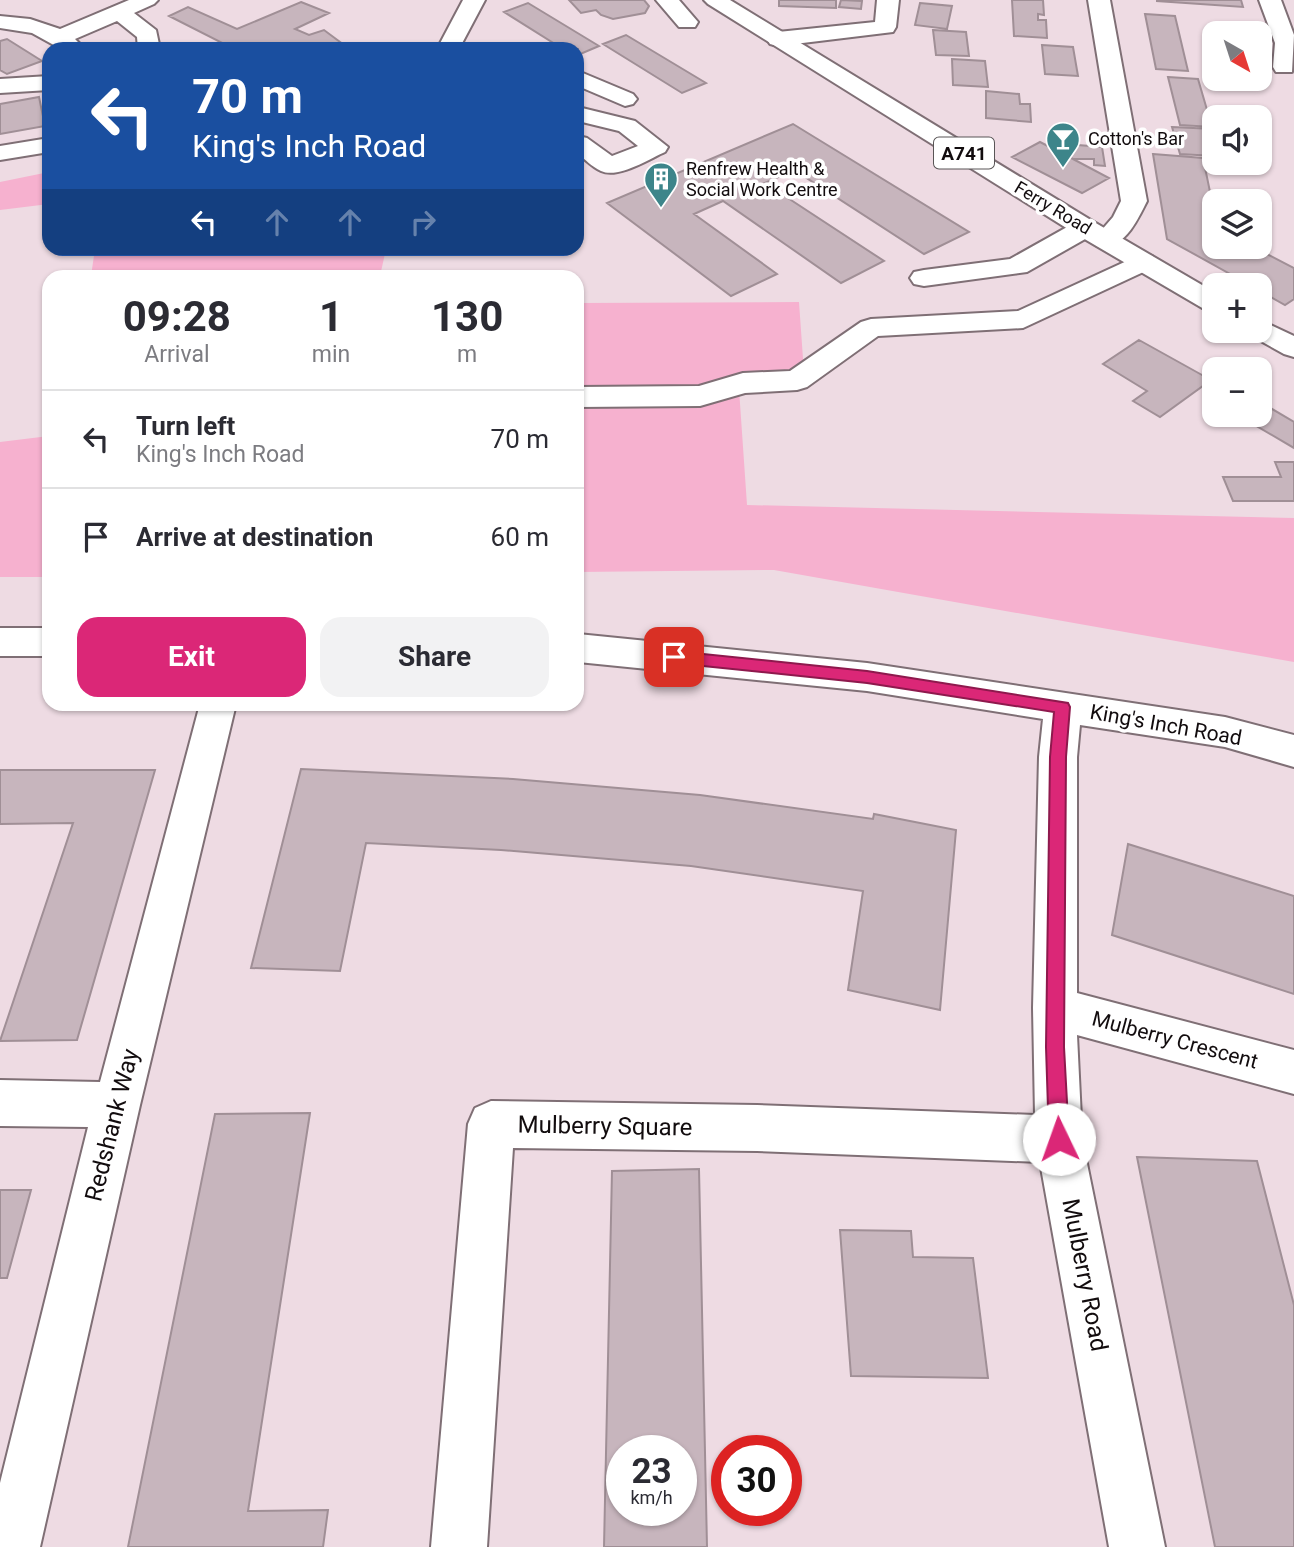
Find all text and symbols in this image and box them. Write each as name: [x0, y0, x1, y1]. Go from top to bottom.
north arrow: [1202, 21, 1272, 91]
map controls: [1202, 21, 1272, 427]
text: 70 m: [192, 68, 303, 125]
icon: left: [77, 70, 168, 161]
button: sound: [1202, 105, 1272, 175]
bar icon: Cotton's Bar: [1044, 120, 1082, 169]
text: King's Inch Road: [192, 127, 426, 165]
place label: Cotton's Bar: [1088, 128, 1184, 149]
road number: A741: [934, 138, 994, 168]
place label: Renfrew Health & Social Work Centre: [686, 158, 838, 200]
building icon: Renfrew Health & Social Work Centre: [642, 160, 680, 209]
street label: Ferry Road: [1011, 176, 1096, 239]
button: layers: [1202, 189, 1272, 259]
icon: left: [185, 203, 223, 241]
icon: ahead: [258, 203, 296, 241]
icon: ahead: [331, 203, 369, 241]
icon: right: [404, 203, 442, 241]
button: +: [1202, 273, 1272, 343]
text: 09:28: [123, 292, 231, 341]
text: 1: [319, 292, 343, 341]
text: 130: [431, 292, 503, 341]
text: Arrival: [144, 341, 210, 368]
text: min: [312, 341, 350, 368]
text: m: [457, 341, 477, 368]
button: −: [1202, 357, 1272, 427]
text: Turn left: [136, 411, 235, 441]
icon: left: [77, 420, 115, 458]
text: 70 m: [491, 424, 549, 454]
text: King's Inch Road: [136, 441, 304, 468]
icon: arrive: [77, 518, 115, 556]
text: Arrive at destination: [136, 522, 373, 552]
text: 60 m: [491, 522, 549, 552]
button: Exit: [77, 617, 306, 697]
button: Share: [320, 617, 549, 697]
pin: [644, 627, 704, 687]
icon: arrive: [655, 638, 693, 676]
street label: King's Inch Road: [1088, 700, 1244, 750]
street label: Mulberry Crescent: [1089, 1006, 1261, 1074]
street label: Redshank Way: [80, 1045, 145, 1204]
position arrow: [1022, 1102, 1096, 1176]
street label: Mulberry Square: [517, 1110, 693, 1142]
street label: Mulberry Road: [1056, 1196, 1114, 1354]
speed limit sign: 30: [711, 1435, 802, 1526]
text: 23: [631, 1451, 672, 1492]
text: km/h: [630, 1487, 673, 1508]

